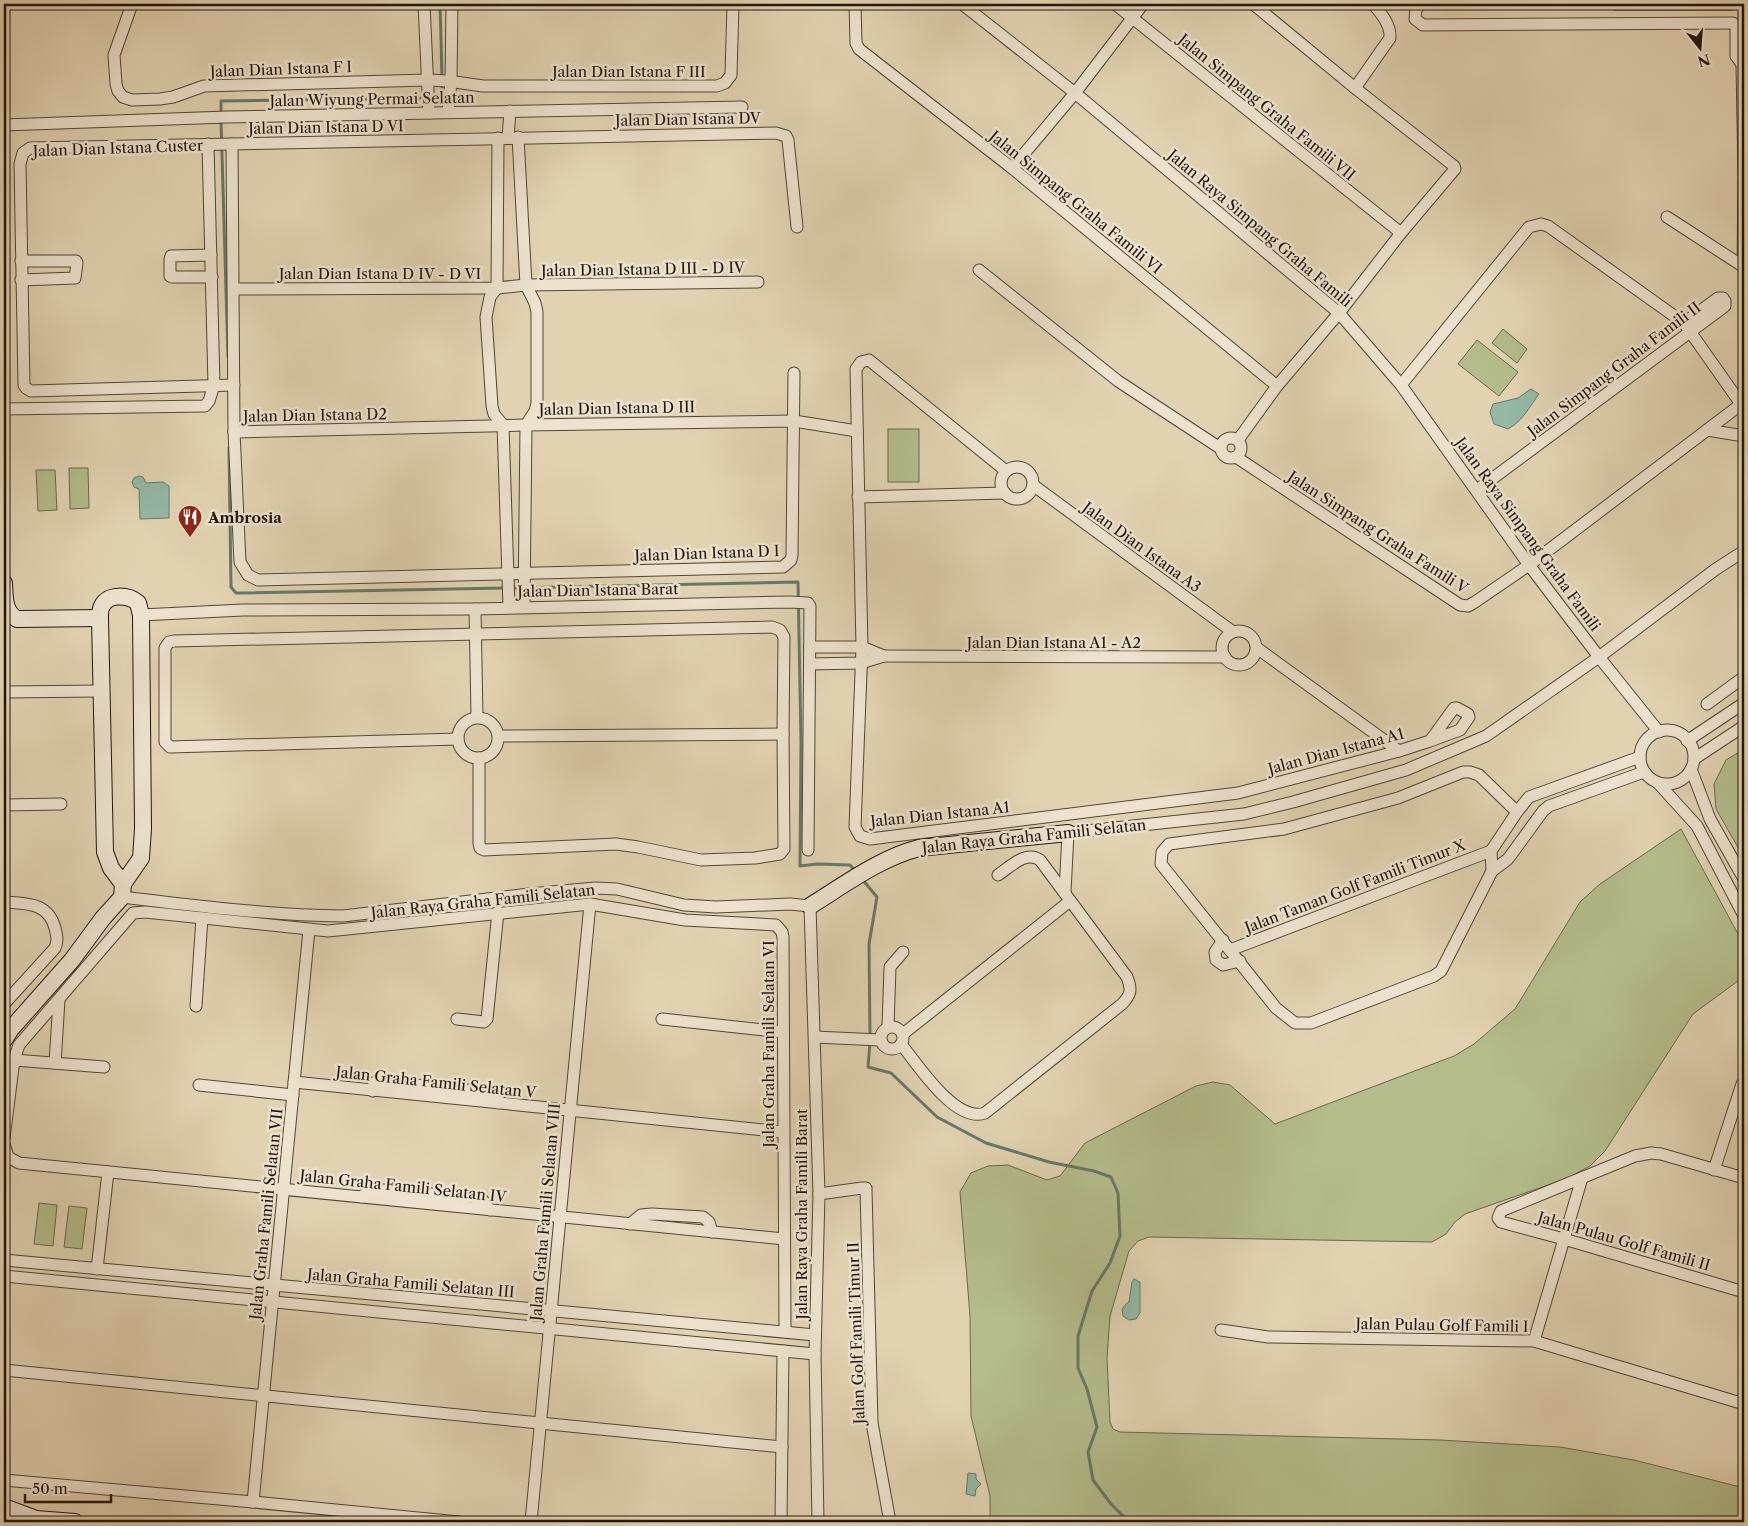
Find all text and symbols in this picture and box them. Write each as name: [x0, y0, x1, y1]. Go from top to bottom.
north arrow: [1676, 22, 1726, 72]
street label: Jalan Simpang Graha Famili VII: [1173, 28, 1359, 184]
text: N: [1695, 50, 1712, 71]
street label: Jalan Dian Istana F I: [208, 57, 352, 81]
street label: Jalan Dian Istana F III: [550, 62, 706, 81]
street label: Jalan Wiyung Permai Selatan: [267, 88, 475, 110]
street label: Jalan Dian Istana DV: [613, 108, 762, 130]
street label: Jalan Dian Istana D VI: [246, 116, 404, 138]
street label: Jalan Simpang Graha Famili VI: [984, 125, 1166, 278]
street label: Jalan Dian Istana Custer: [31, 136, 204, 161]
street label: Jalan Raya Simpang Graha Famili: [1162, 144, 1356, 311]
street label: Jalan Dian Istana D III - D IV: [539, 258, 746, 280]
street label: Jalan Dian Istana D IV - D VI: [277, 264, 481, 283]
street label: Jalan Simpang Graha Famili II: [1522, 298, 1704, 442]
street label: Jalan Dian Istana D III: [537, 397, 695, 419]
street label: Jalan Dian Istana D2: [241, 404, 387, 426]
street label: Jalan Raya Simpang Graha Famili: [1450, 432, 1605, 635]
street label: Jalan Simpang Graha Famili V: [1283, 465, 1473, 598]
street label: Jalan Dian Istana A3: [1077, 496, 1205, 596]
restaurant icon: Ambrosia: [177, 504, 203, 538]
place label: Ambrosia: [207, 508, 282, 527]
street label: Jalan Dian Istana D I: [632, 541, 780, 565]
street label: Jalan Dian Istana Barat: [515, 579, 679, 601]
street label: Jalan Dian Istana A1 - A2: [965, 633, 1141, 652]
street label: Jalan Dian Istana A1: [1264, 724, 1407, 779]
street label: Jalan Dian Istana A1: [867, 797, 1011, 831]
street label: Jalan Raya Graha Famili Selatan: [919, 815, 1148, 857]
street label: Jalan Taman Golf Famili Timur X: [1240, 835, 1468, 938]
street label: Jalan Raya Graha Famili Selatan: [368, 880, 597, 922]
street label: Jalan Graha Famili Selatan VI: [759, 940, 778, 1150]
street label: Jalan Graha Famili Selatan V: [333, 1062, 538, 1102]
street label: Jalan Graha Famili Selatan VIII: [526, 1102, 564, 1324]
street label: Jalan Graha Famili Selatan VII: [245, 1107, 287, 1323]
street label: Jalan Raya Graha Famili Barat: [792, 1108, 811, 1321]
street label: Jalan Graha Famili Selatan IV: [297, 1165, 508, 1206]
street label: Jalan Pulau Golf Famili II: [1534, 1207, 1712, 1275]
street label: Jalan Golf Famili Timur II: [843, 1242, 869, 1426]
street label: Jalan Graha Famili Selatan III: [305, 1264, 515, 1302]
street label: Jalan Pulau Golf Famili I: [1353, 1314, 1529, 1336]
scale bar: [25, 1471, 111, 1503]
text: 50 m: [32, 1479, 68, 1498]

